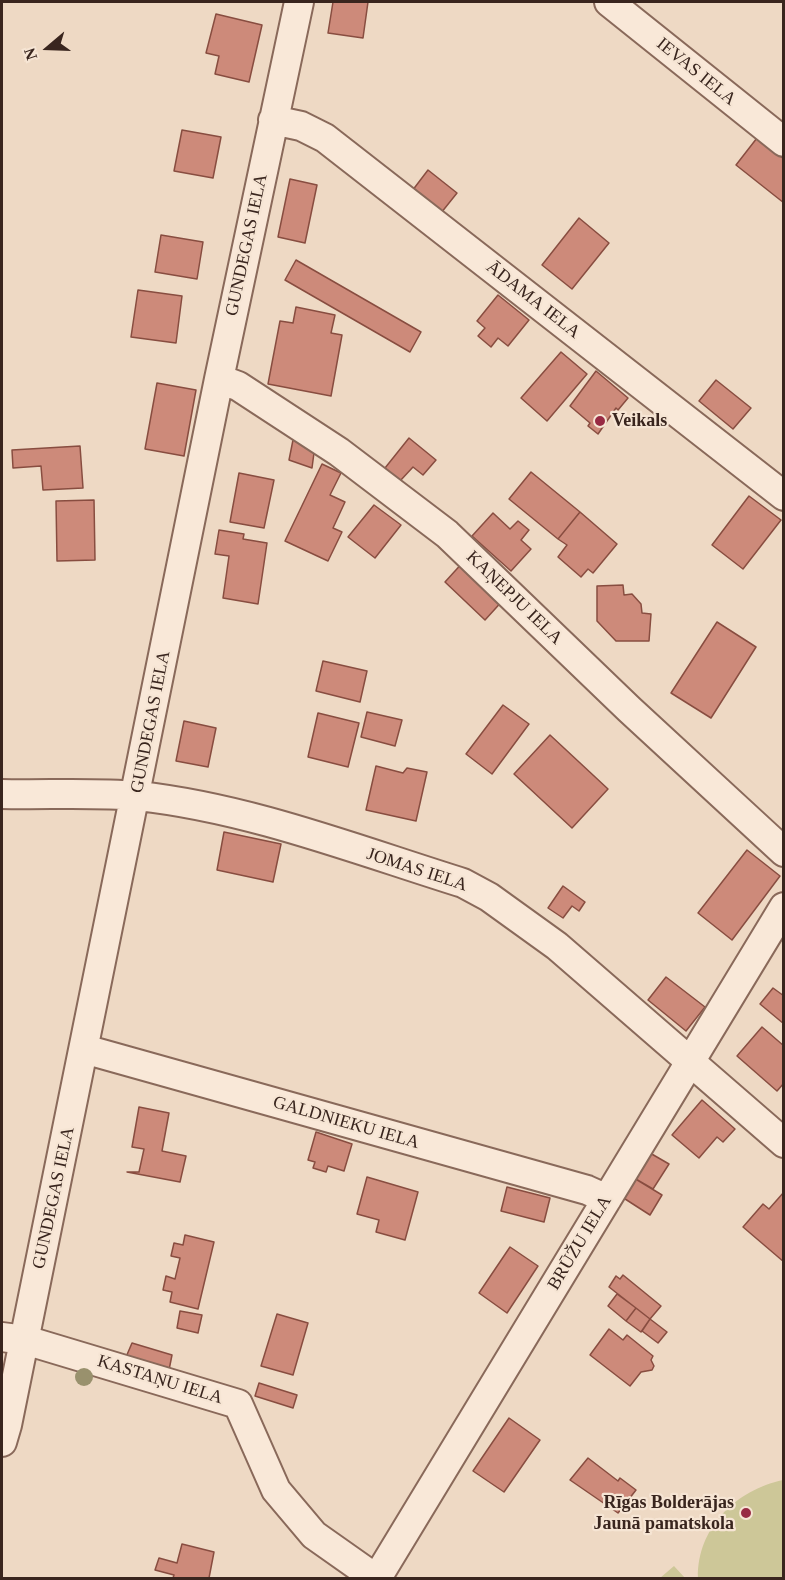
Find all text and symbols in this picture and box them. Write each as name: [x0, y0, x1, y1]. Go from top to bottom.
north arrow: [18, 18, 78, 78]
street label: IEVAS IELA: [652, 33, 740, 111]
text: N: [21, 46, 40, 62]
street label: GUNDEGAS IELA: [221, 172, 273, 318]
street label: ĀDAMA IELA: [482, 257, 584, 343]
place label: Veikals: [612, 410, 667, 432]
marker: Veikals: [593, 414, 607, 428]
street label: KAŅEPJU IELA: [461, 547, 567, 649]
street label: GUNDEGAS IELA: [127, 649, 175, 795]
street label: JOMAS IELA: [364, 844, 470, 896]
street label: GALDNIEKU IELA: [270, 1092, 422, 1154]
street label: GUNDEGAS IELA: [28, 1125, 80, 1271]
street label: BRŪŽU IELA: [543, 1192, 617, 1294]
street label: KASTAŅU IELA: [95, 1351, 225, 1409]
place label: Rīgas Bolderājas Jaunā pamatskola: [593, 1492, 734, 1534]
marker: Rīgas Bolderājas Jaunā pamatskola: [739, 1506, 753, 1520]

